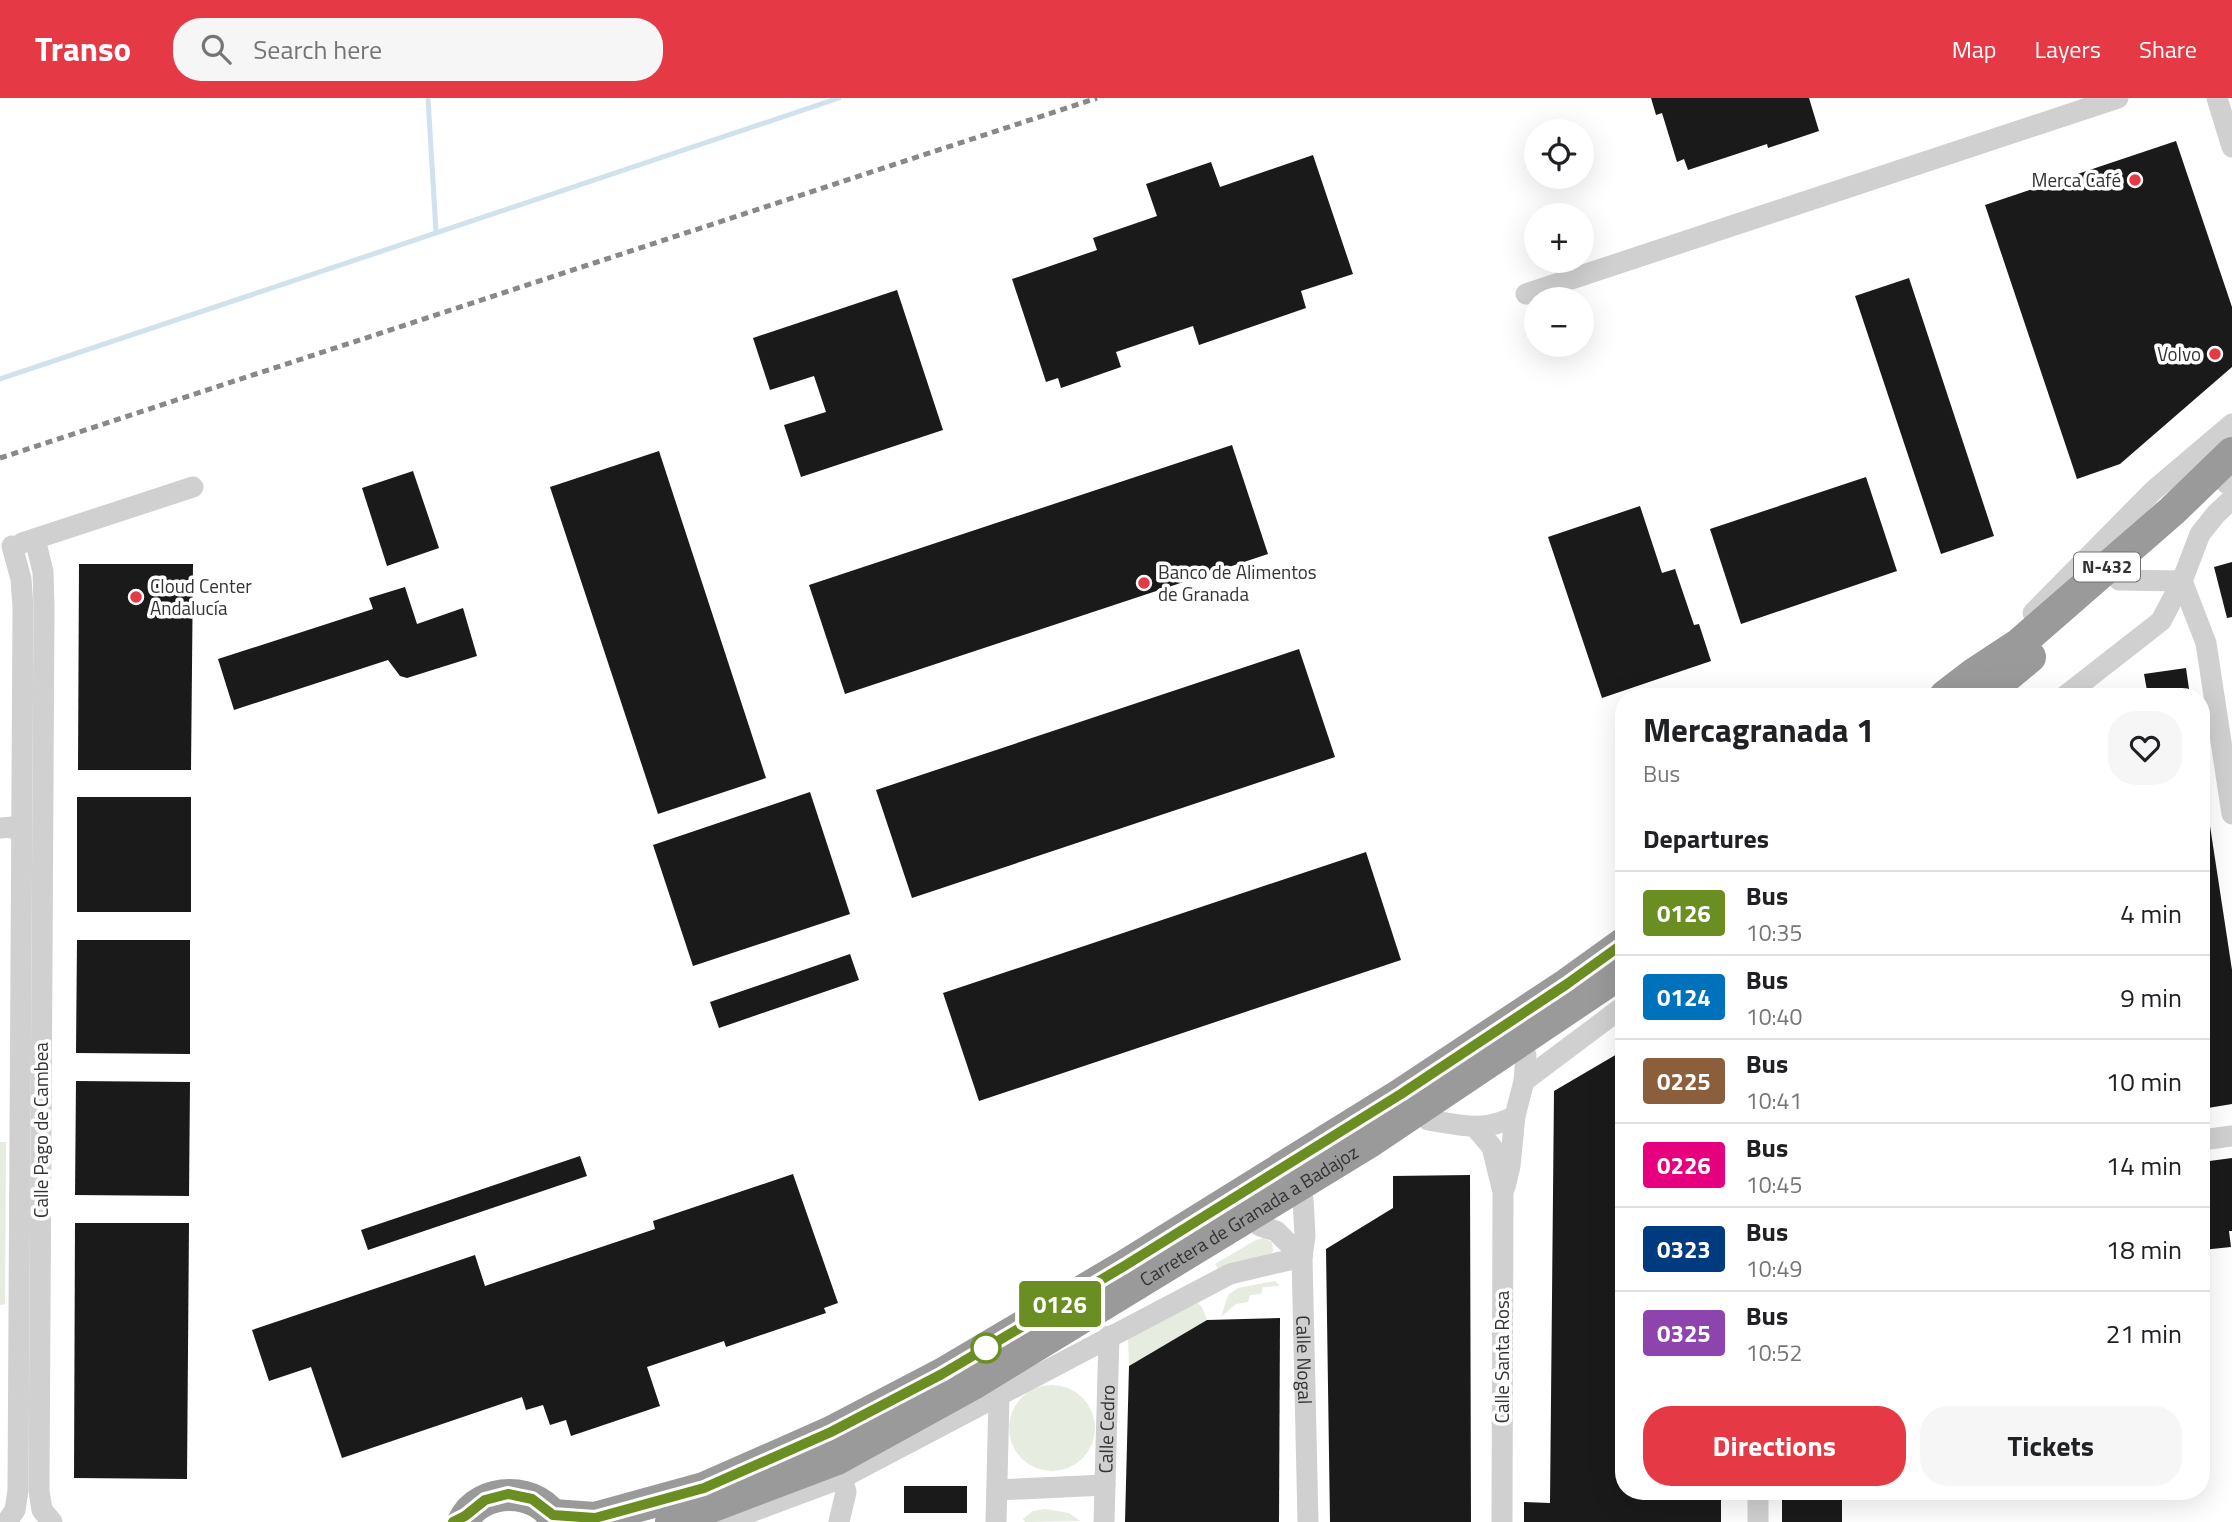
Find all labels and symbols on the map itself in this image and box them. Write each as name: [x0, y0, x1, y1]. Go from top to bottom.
place label: Merca Café: [2032, 165, 2121, 194]
marker: Merca Café: [2127, 172, 2143, 188]
place label: Volvo: [2157, 339, 2201, 368]
marker: Volvo: [2207, 346, 2223, 362]
road number: N-432: [2074, 552, 2140, 582]
place label: Banco de Alimentos de Granada: [1158, 557, 1317, 608]
place label: Cloud Center Andalucía: [150, 571, 252, 622]
marker: Banco de Alimentos de Granada: [1136, 575, 1152, 591]
marker: Cloud Center Andalucía: [128, 589, 144, 605]
street label: Calle Pago de Cambea: [26, 1042, 55, 1218]
street label: Carretera de Granada a Badajoz: [1134, 1137, 1363, 1293]
line badge: 0126: [1011, 1281, 1109, 1327]
street label: Calle Santa Rosa: [1487, 1290, 1516, 1423]
street label: Calle Nogal: [1289, 1315, 1320, 1404]
unlabelled marker: [971, 1333, 1001, 1363]
street label: Calle Cedro: [1090, 1384, 1122, 1474]

